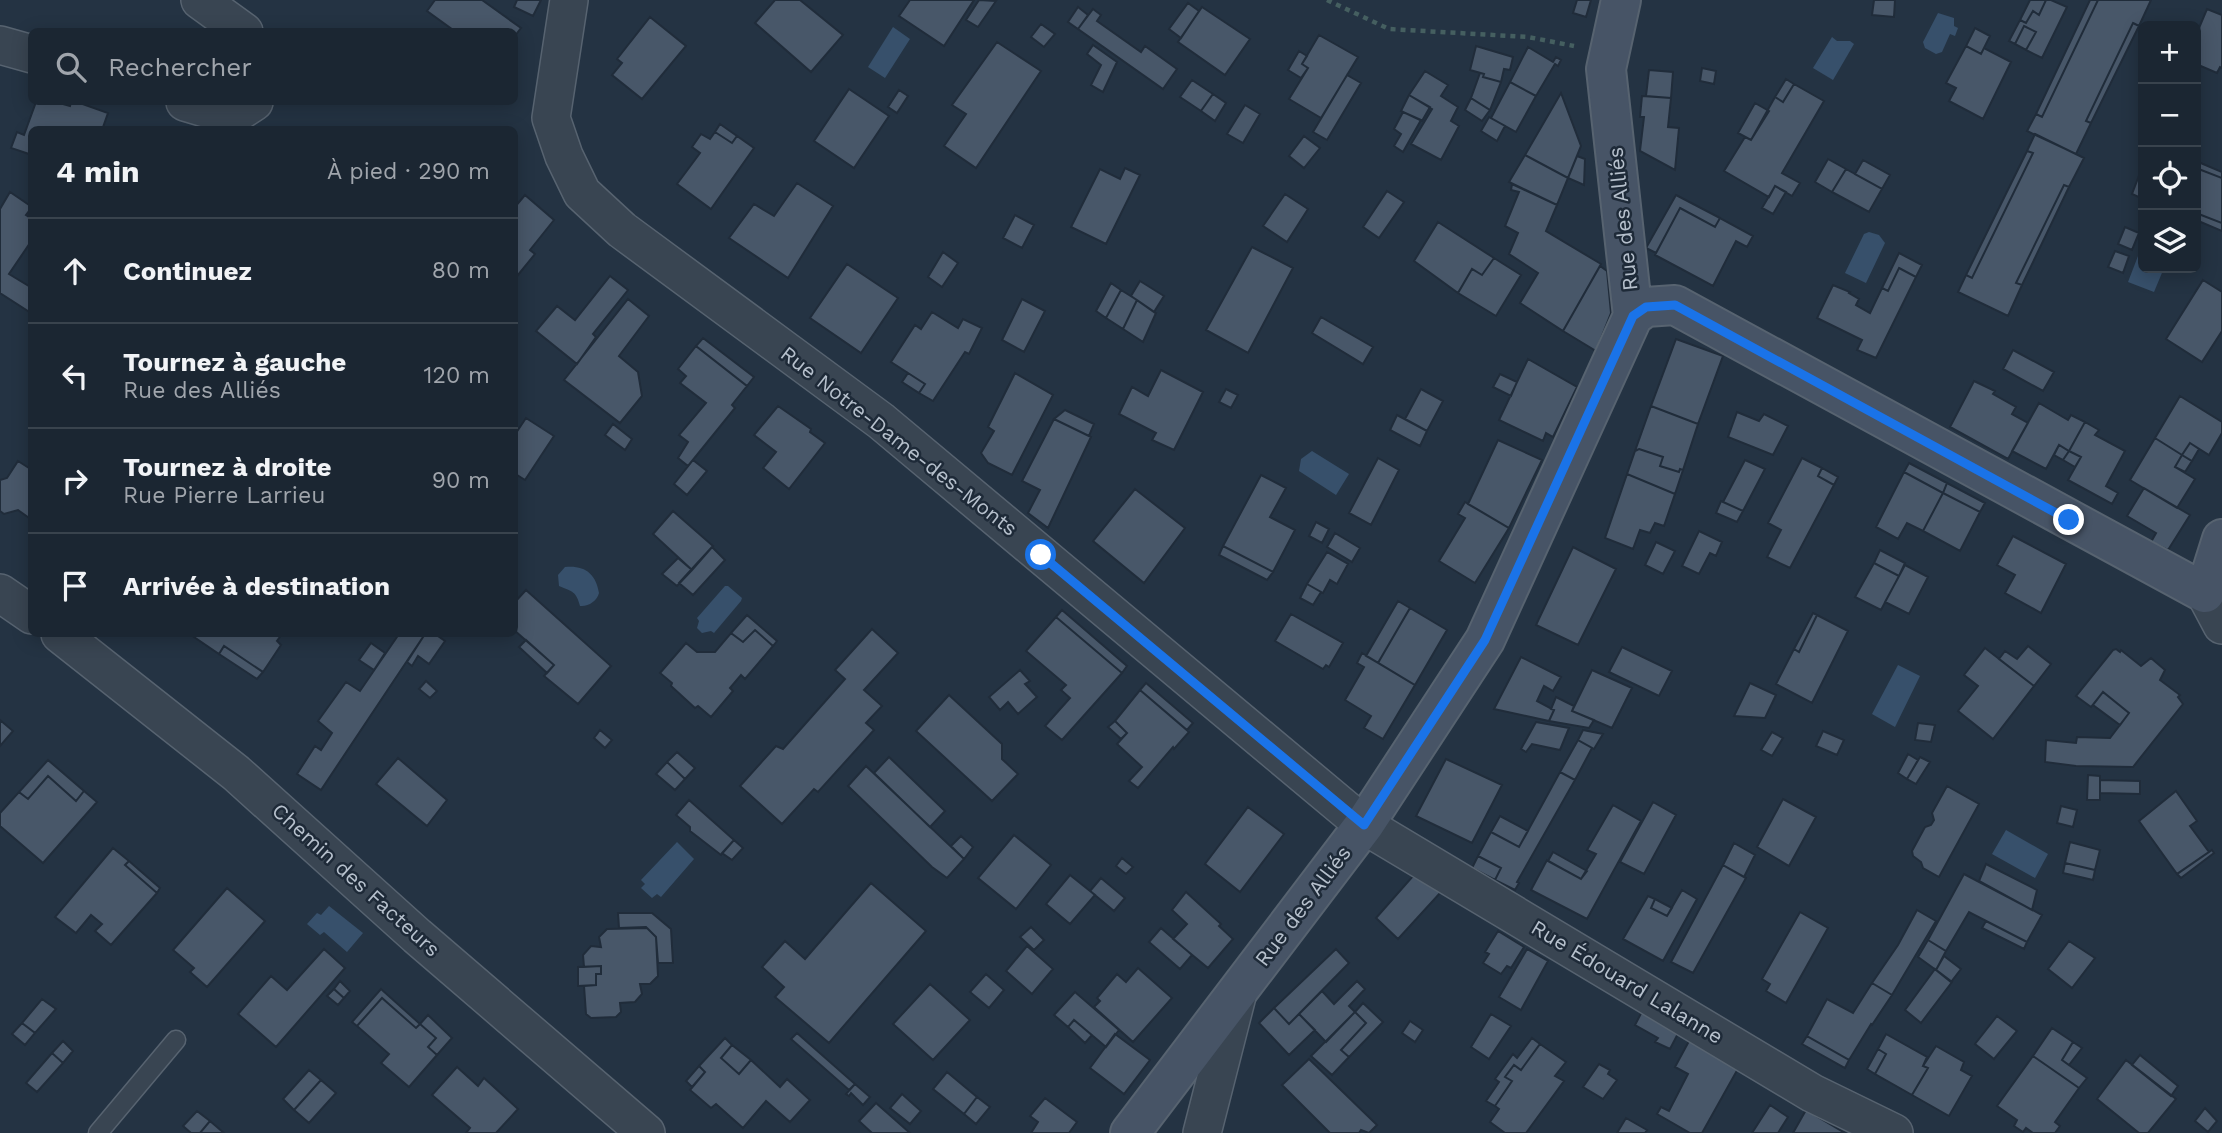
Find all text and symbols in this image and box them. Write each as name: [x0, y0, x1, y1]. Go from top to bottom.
map controls: [2138, 21, 2201, 273]
button: +: [2138, 21, 2201, 84]
search box: [28, 28, 518, 105]
icon: search: [52, 48, 90, 86]
text: Rechercher: [108, 52, 252, 82]
button: −: [2138, 84, 2201, 147]
street label: Rue des Alliés: [1603, 146, 1642, 292]
button: locate: [2138, 147, 2201, 210]
text: 4 min: [56, 154, 140, 189]
text: À pied · 290 m: [327, 158, 490, 185]
button: layers: [2138, 210, 2201, 273]
icon: ahead: [56, 252, 94, 290]
text: Continuez: [123, 256, 252, 286]
text: 80 m: [432, 257, 490, 284]
street label: Rue Notre-Dame-des-Monts: [776, 340, 1023, 541]
text: Tournez à gauche: [123, 347, 346, 377]
icon: left: [56, 357, 94, 395]
text: 120 m: [424, 362, 490, 389]
text: Rue des Alliés: [123, 377, 281, 404]
text: Tournez à droite: [123, 452, 332, 482]
icon: right: [56, 462, 94, 500]
text: 90 m: [432, 467, 490, 494]
text: Rue Pierre Larrieu: [123, 482, 325, 509]
route end: [2053, 504, 2084, 535]
route start: [1025, 539, 1056, 570]
icon: arrive: [56, 567, 94, 605]
text: Arrivée à destination: [123, 571, 390, 601]
street label: Chemin des Facteurs: [267, 798, 445, 962]
street label: Rue des Alliés: [1249, 841, 1356, 971]
street label: Rue Édouard Lalanne: [1527, 914, 1728, 1049]

